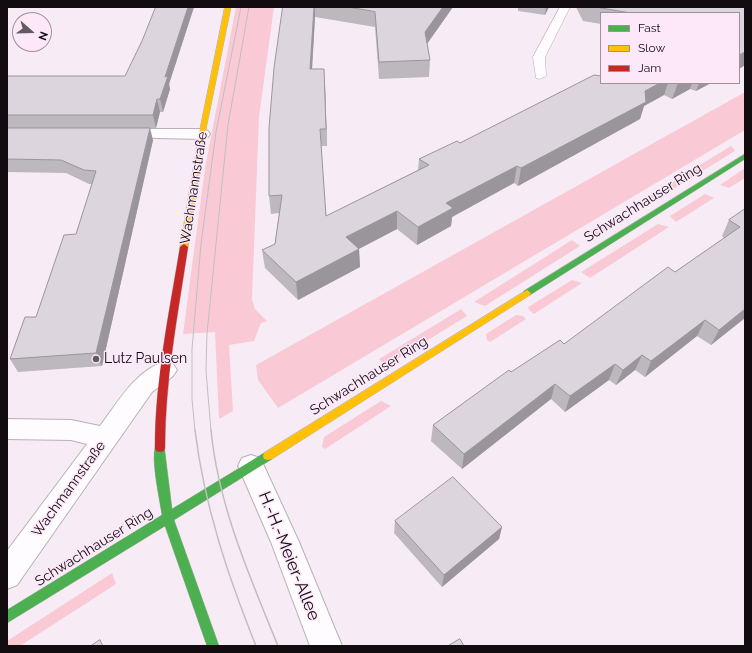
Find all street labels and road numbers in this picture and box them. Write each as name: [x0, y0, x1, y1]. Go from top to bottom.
street label: Wachmannstraße: [177, 130, 211, 246]
street label: Schwachhauser Ring: [581, 160, 705, 246]
street label: Schwachhauser Ring: [307, 333, 431, 419]
street label: Wachmannstraße: [29, 438, 109, 540]
street label: H.-H.-Meier-Allee: [254, 488, 324, 624]
street label: Schwachhauser Ring: [32, 504, 156, 590]

